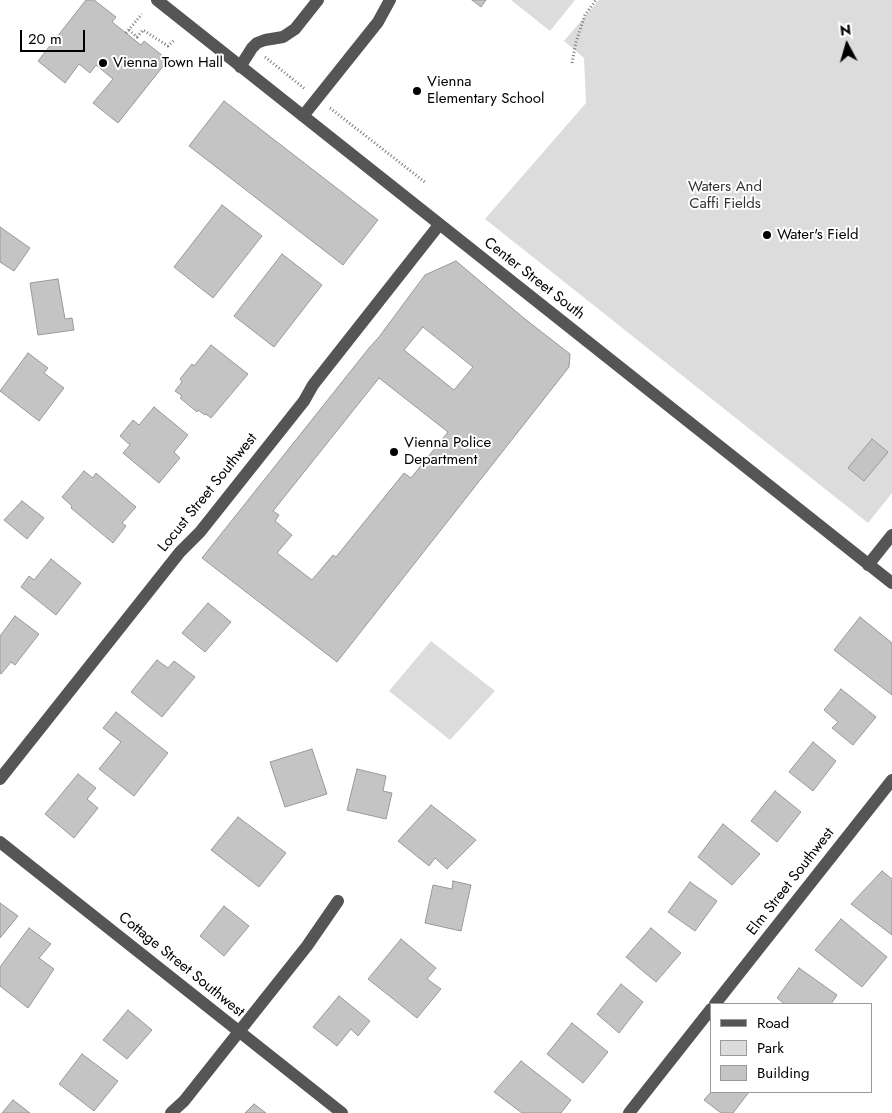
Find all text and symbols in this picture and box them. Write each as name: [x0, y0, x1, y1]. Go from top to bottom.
scale bar: [22, 20, 88, 52]
north arrow: [822, 20, 872, 70]
text: N: [839, 20, 852, 41]
text: 20 m: [28, 28, 62, 50]
place label: Vienna Town Hall: [113, 54, 223, 72]
marker: Vienna Town Hall: [97, 57, 109, 69]
place label: Vienna Elementary School: [427, 73, 544, 108]
marker: Vienna Elementary School: [411, 85, 423, 97]
park label: Waters And Caffi Fields: [688, 178, 762, 213]
place label: Water's Field: [777, 226, 858, 244]
marker: Water's Field: [761, 229, 773, 241]
street label: Center Street South: [480, 234, 588, 324]
street label: Locust Street Southwest: [155, 430, 261, 556]
place label: Vienna Police Department: [404, 434, 491, 469]
marker: Vienna Police Department: [388, 446, 400, 458]
street label: Elm Street Southwest: [744, 825, 838, 939]
street label: Cottage Street Southwest: [114, 909, 248, 1021]
legend: [710, 1003, 872, 1093]
text: Road: [757, 1012, 789, 1034]
text: Park: [757, 1037, 784, 1059]
text: Building: [757, 1062, 809, 1084]

